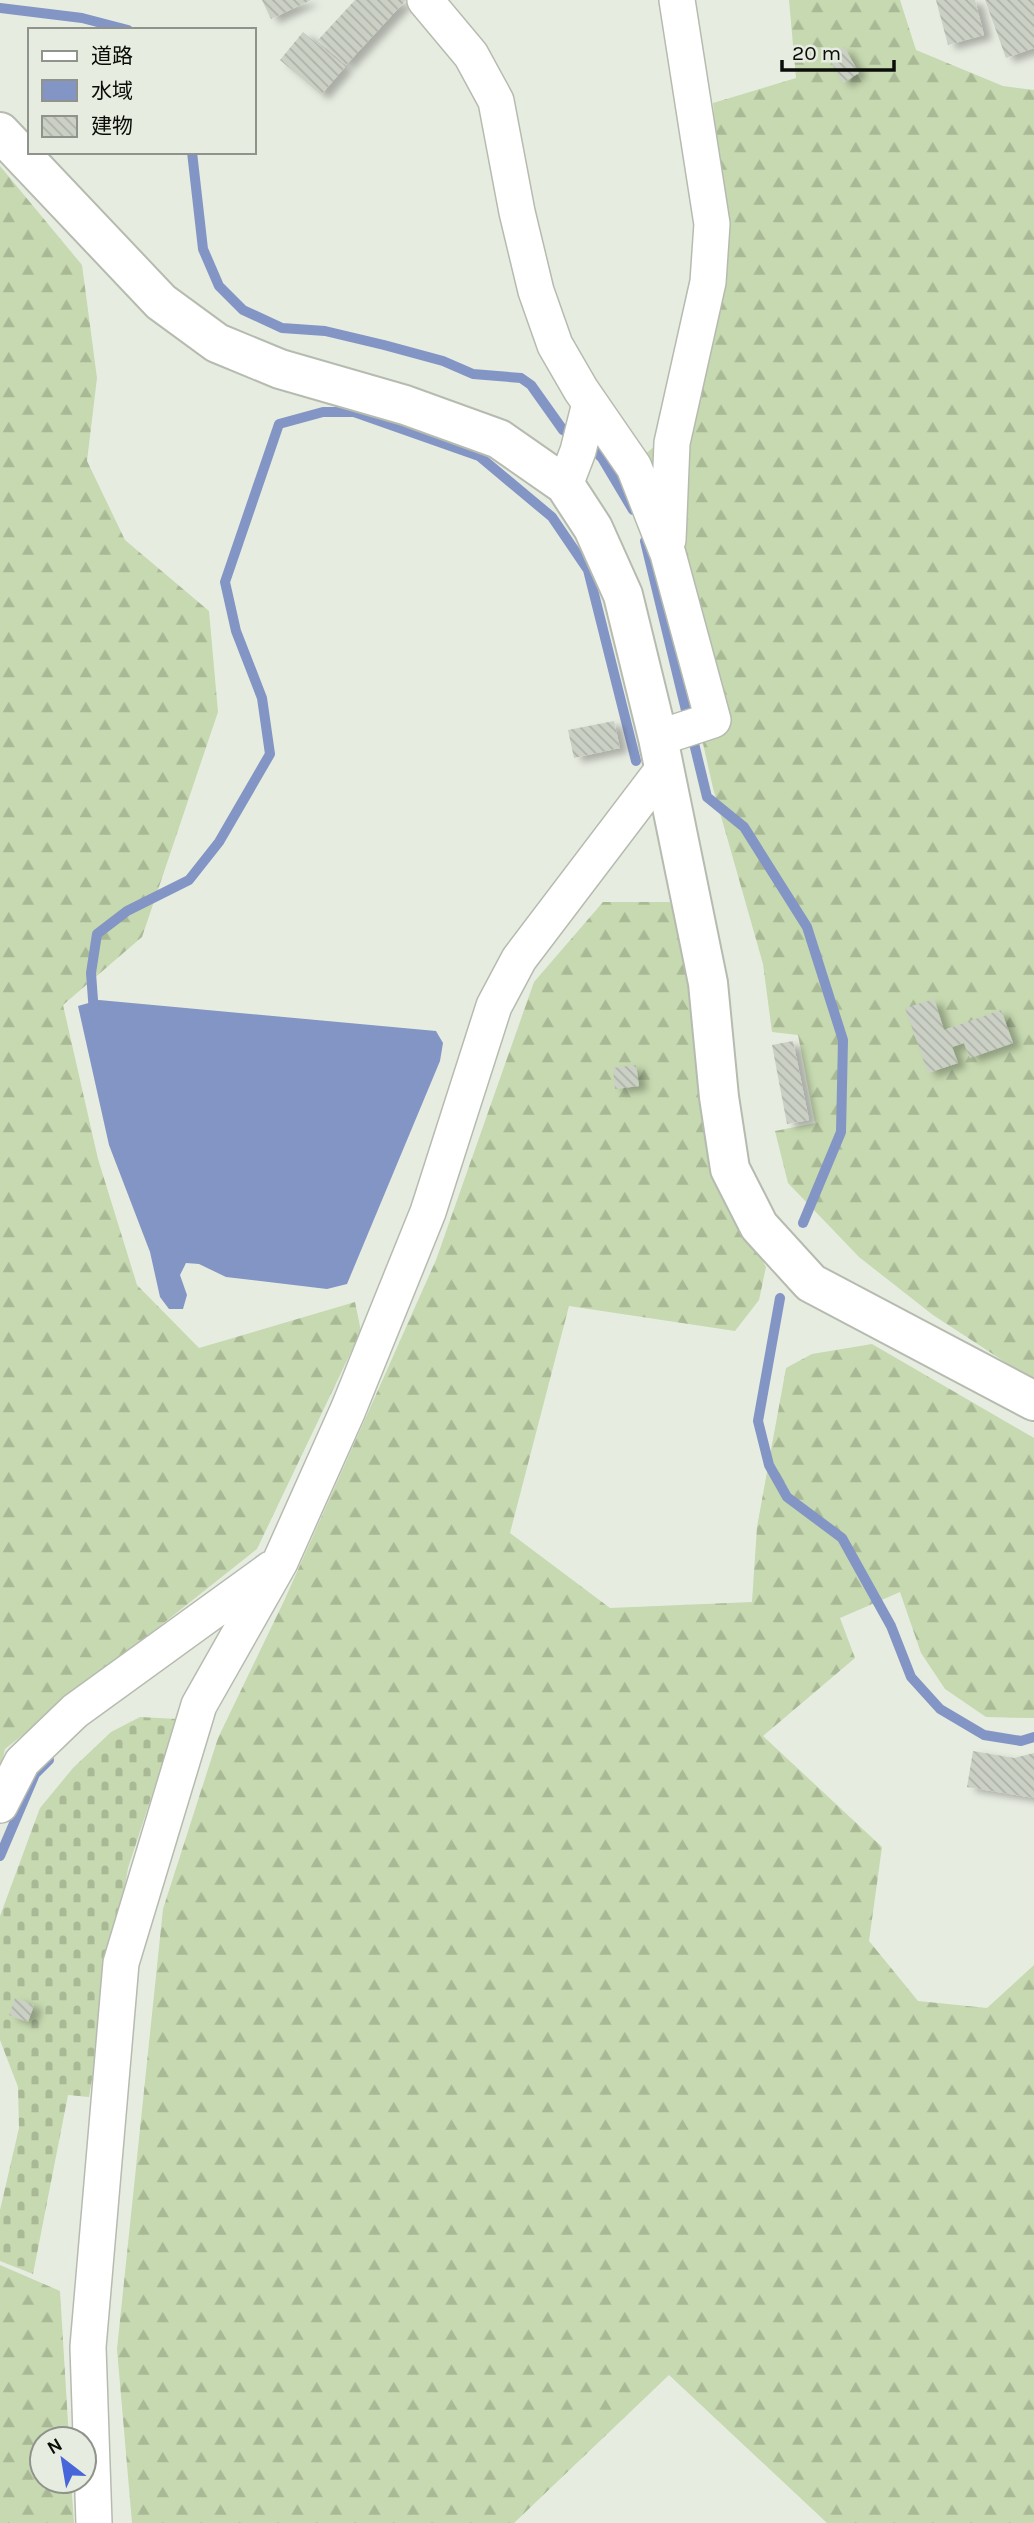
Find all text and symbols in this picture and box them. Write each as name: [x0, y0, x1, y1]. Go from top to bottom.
legend: [28, 28, 256, 154]
scale bar: [782, 28, 894, 72]
text: 20 m: [792, 41, 841, 65]
text: 道路: [91, 44, 133, 68]
text: 水域: [91, 79, 133, 103]
text: 建物: [91, 114, 133, 138]
north arrow: [28, 2425, 98, 2495]
text: N: [43, 2433, 66, 2459]

